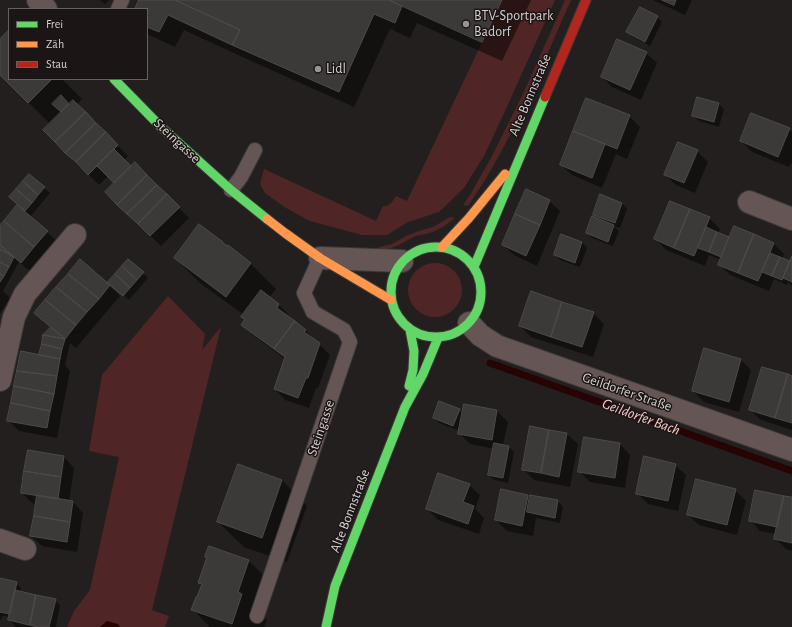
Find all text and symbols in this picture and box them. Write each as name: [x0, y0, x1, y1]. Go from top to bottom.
legend: [8, 8, 148, 80]
place label: BTV-Sportpark Badorf: [474, 8, 553, 40]
text: Frei: [46, 18, 63, 30]
marker: BTV-Sportpark Badorf: [461, 19, 471, 29]
text: Zäh: [46, 38, 64, 50]
street label: Alte Bonnstraße: [505, 51, 555, 139]
text: Stau: [46, 58, 67, 70]
place label: Lidl: [326, 61, 346, 77]
marker: Lidl: [313, 64, 323, 74]
street label: Steingasse: [150, 115, 204, 167]
street label: Geildorfer Straße: [580, 369, 674, 415]
water label: Geildorfer Bach: [600, 395, 682, 439]
street label: Steingasse: [304, 398, 338, 458]
street label: Alte Bonnstraße: [326, 467, 374, 555]

